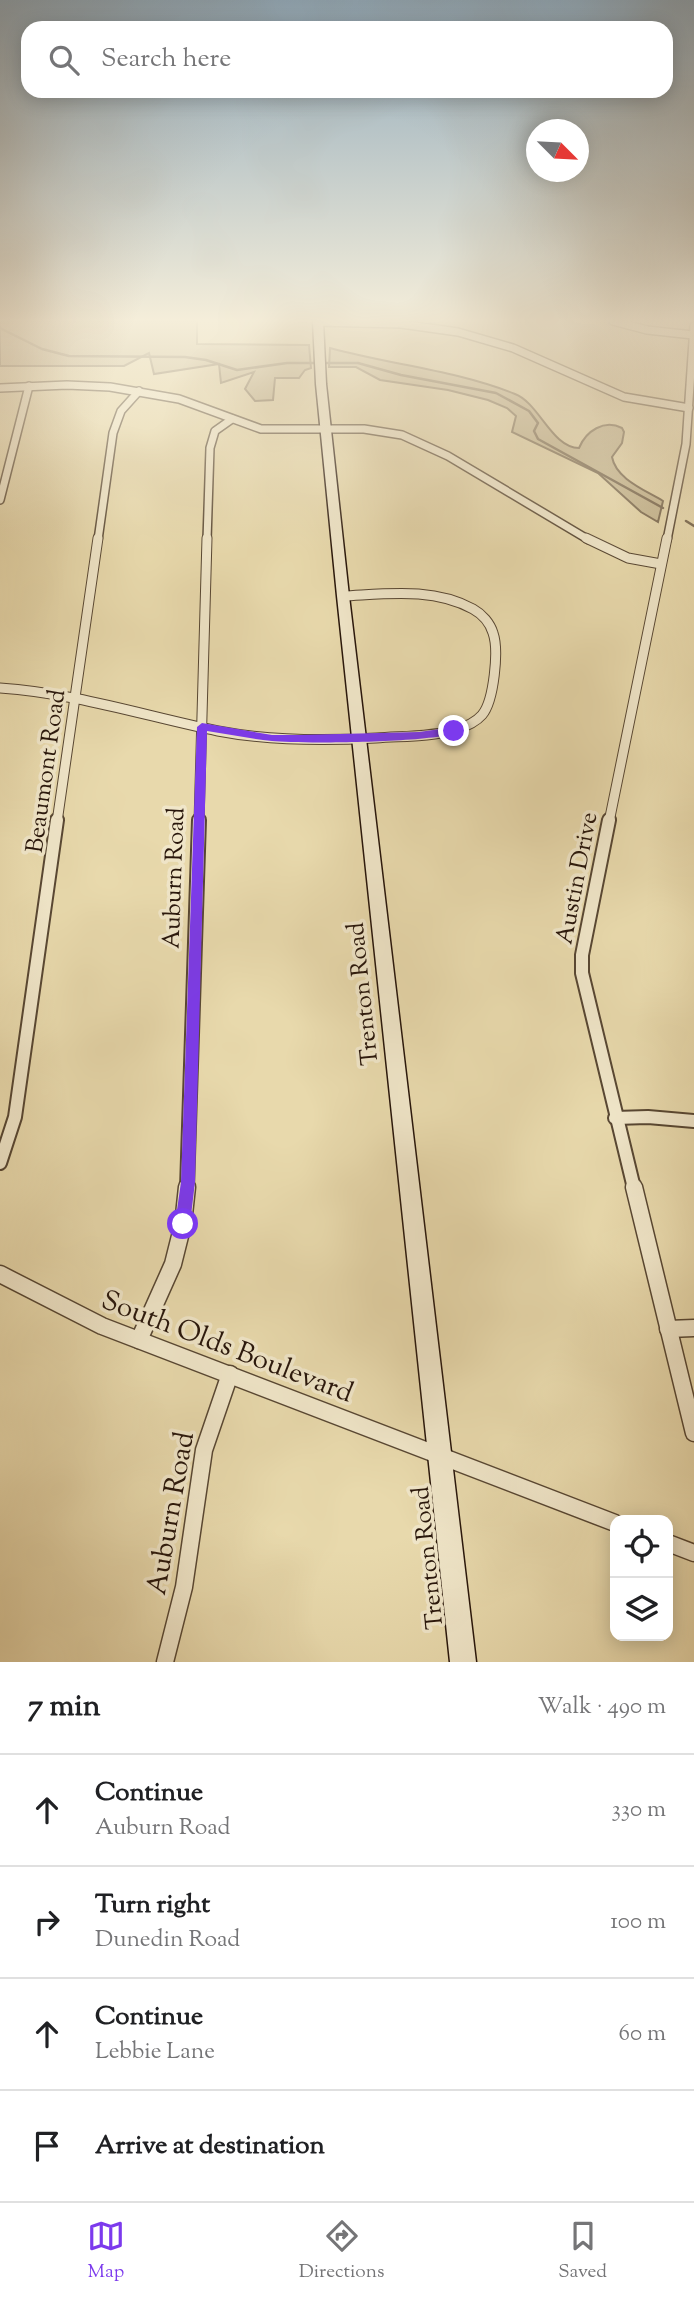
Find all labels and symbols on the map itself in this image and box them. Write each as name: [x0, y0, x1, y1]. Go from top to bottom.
north arrow: [526, 119, 589, 182]
street label: Beaumont Road: [19, 687, 75, 855]
route end: [438, 715, 469, 746]
street label: Auburn Road: [156, 806, 194, 949]
street label: Austin Drive: [548, 809, 607, 947]
street label: Trenton Road: [340, 920, 388, 1067]
route start: [167, 1208, 198, 1239]
street label: South Olds Boulevard: [95, 1281, 359, 1414]
street label: Auburn Road: [138, 1429, 206, 1598]
street label: Trenton Road: [405, 1484, 453, 1631]

